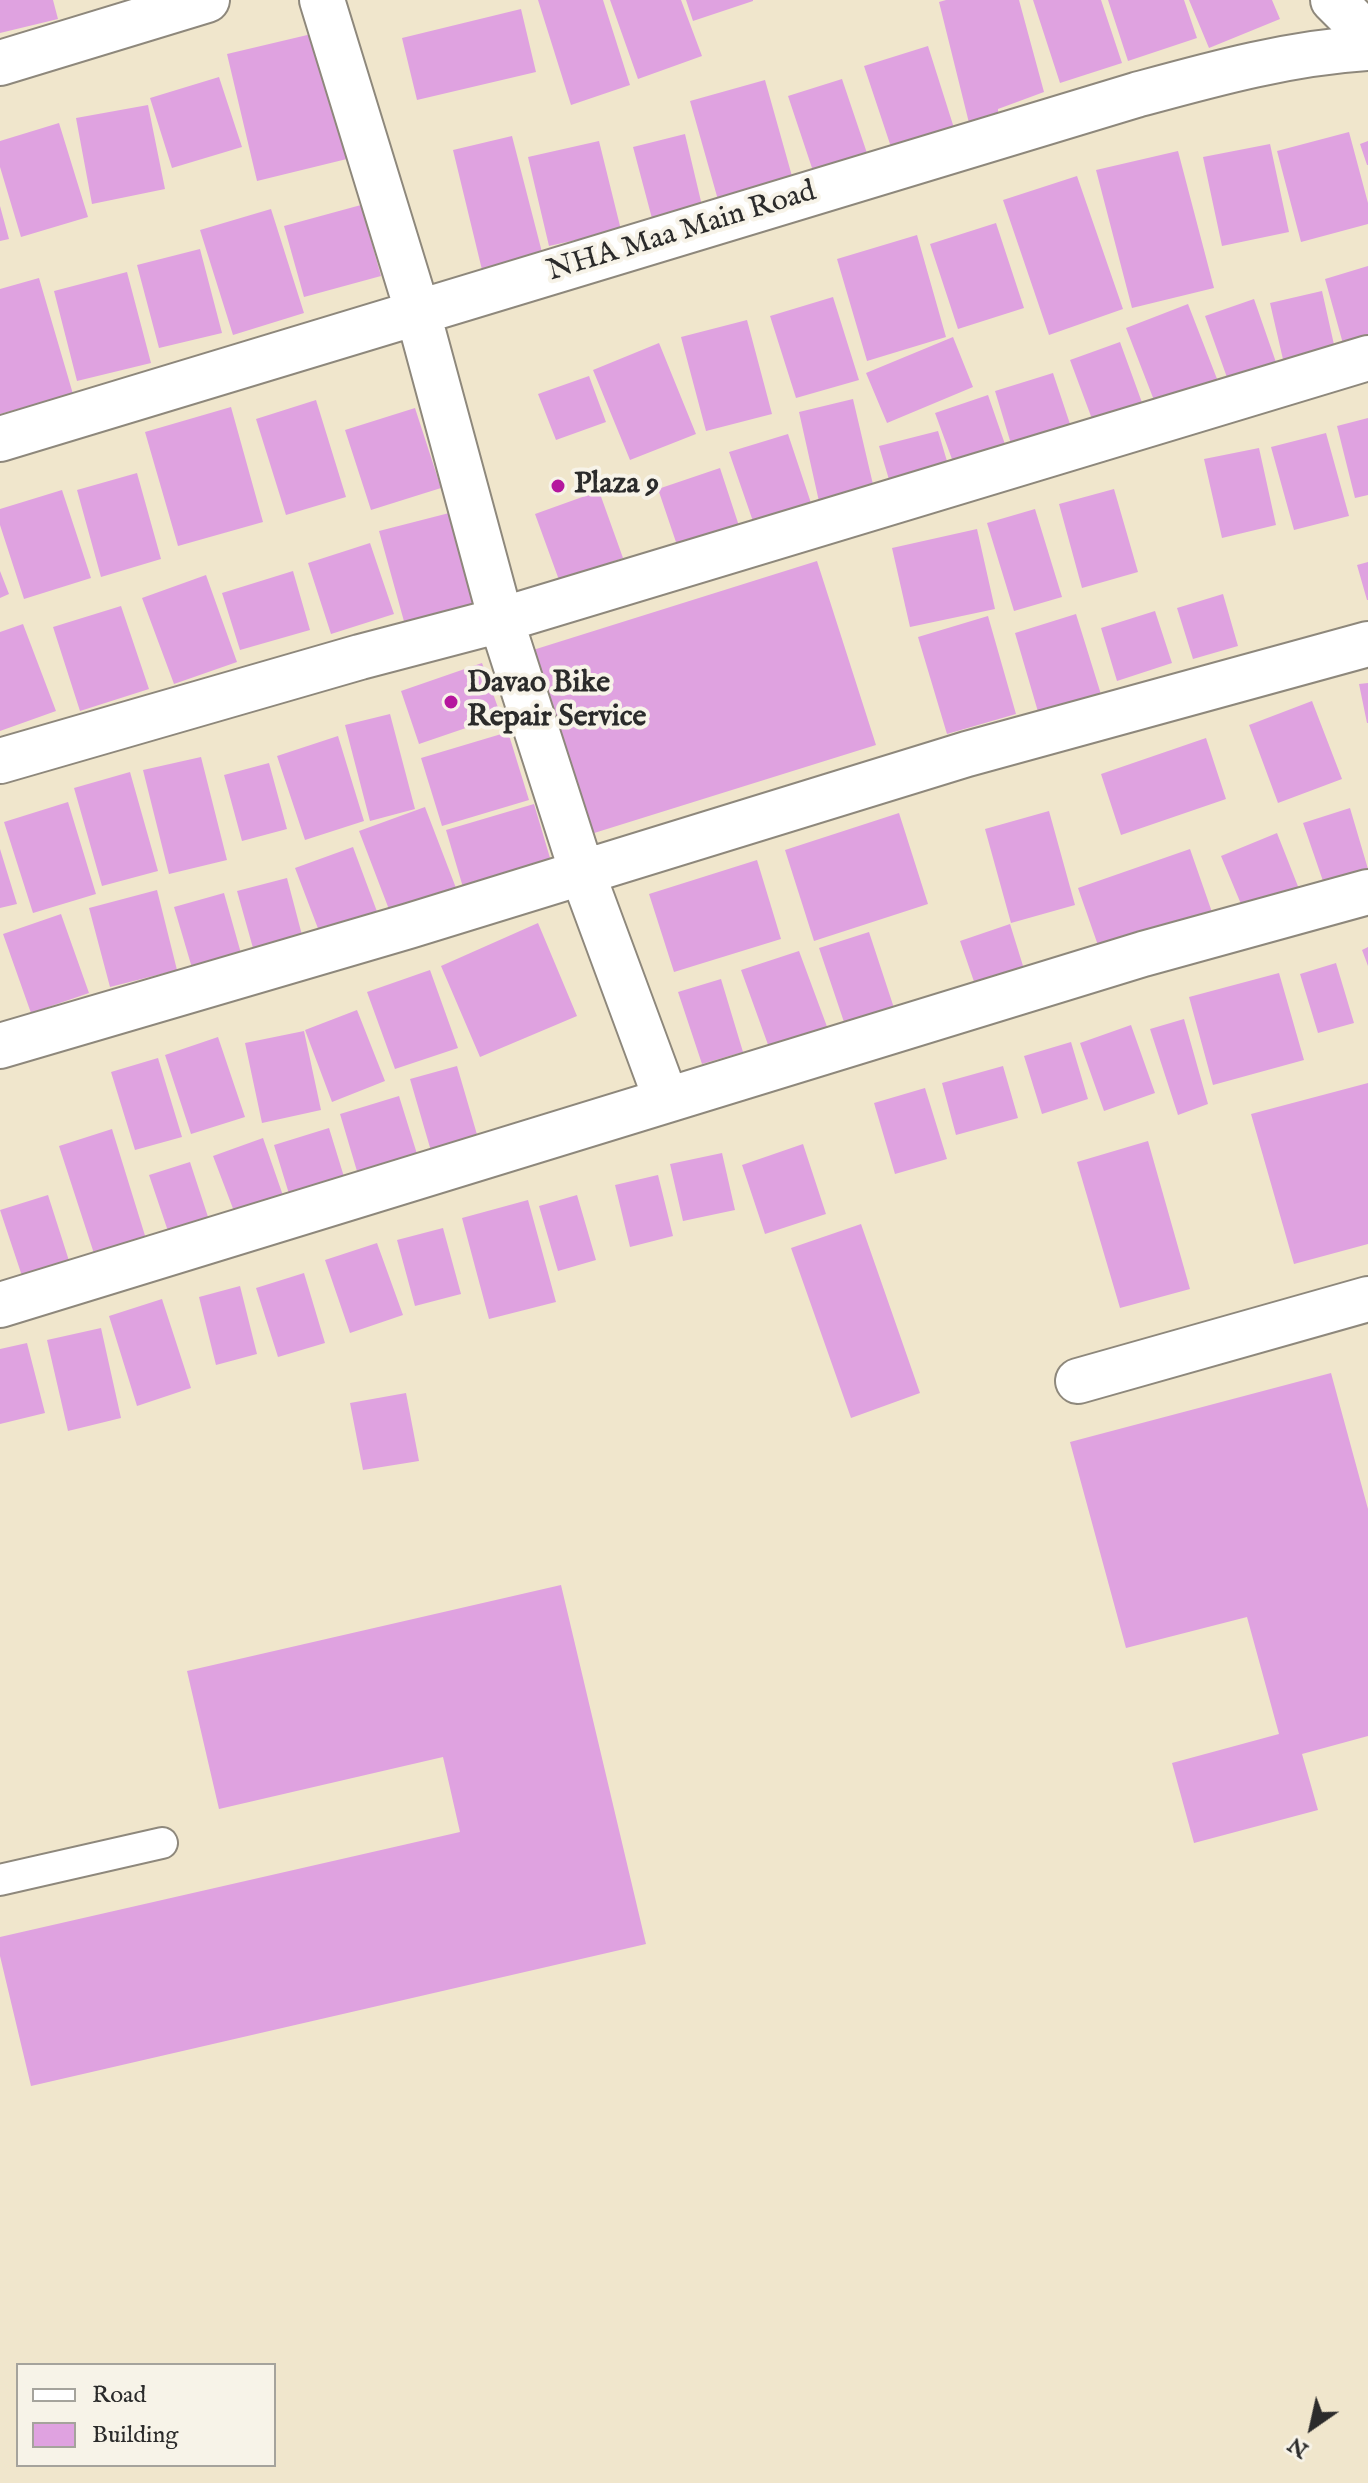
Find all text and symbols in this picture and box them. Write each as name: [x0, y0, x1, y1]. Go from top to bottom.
street label: NHA Maa Main Road: [543, 175, 821, 291]
place label: Plaza 9: [574, 468, 659, 504]
marker: Plaza 9: [549, 477, 567, 495]
place label: Davao Bike Repair Service: [467, 667, 646, 738]
marker: Davao Bike Repair Service: [442, 693, 460, 711]
legend: [16, 2363, 276, 2467]
text: Road: [92, 2380, 146, 2411]
north arrow: [1272, 2387, 1352, 2467]
text: Building: [92, 2420, 178, 2451]
text: N: [1283, 2430, 1314, 2464]

